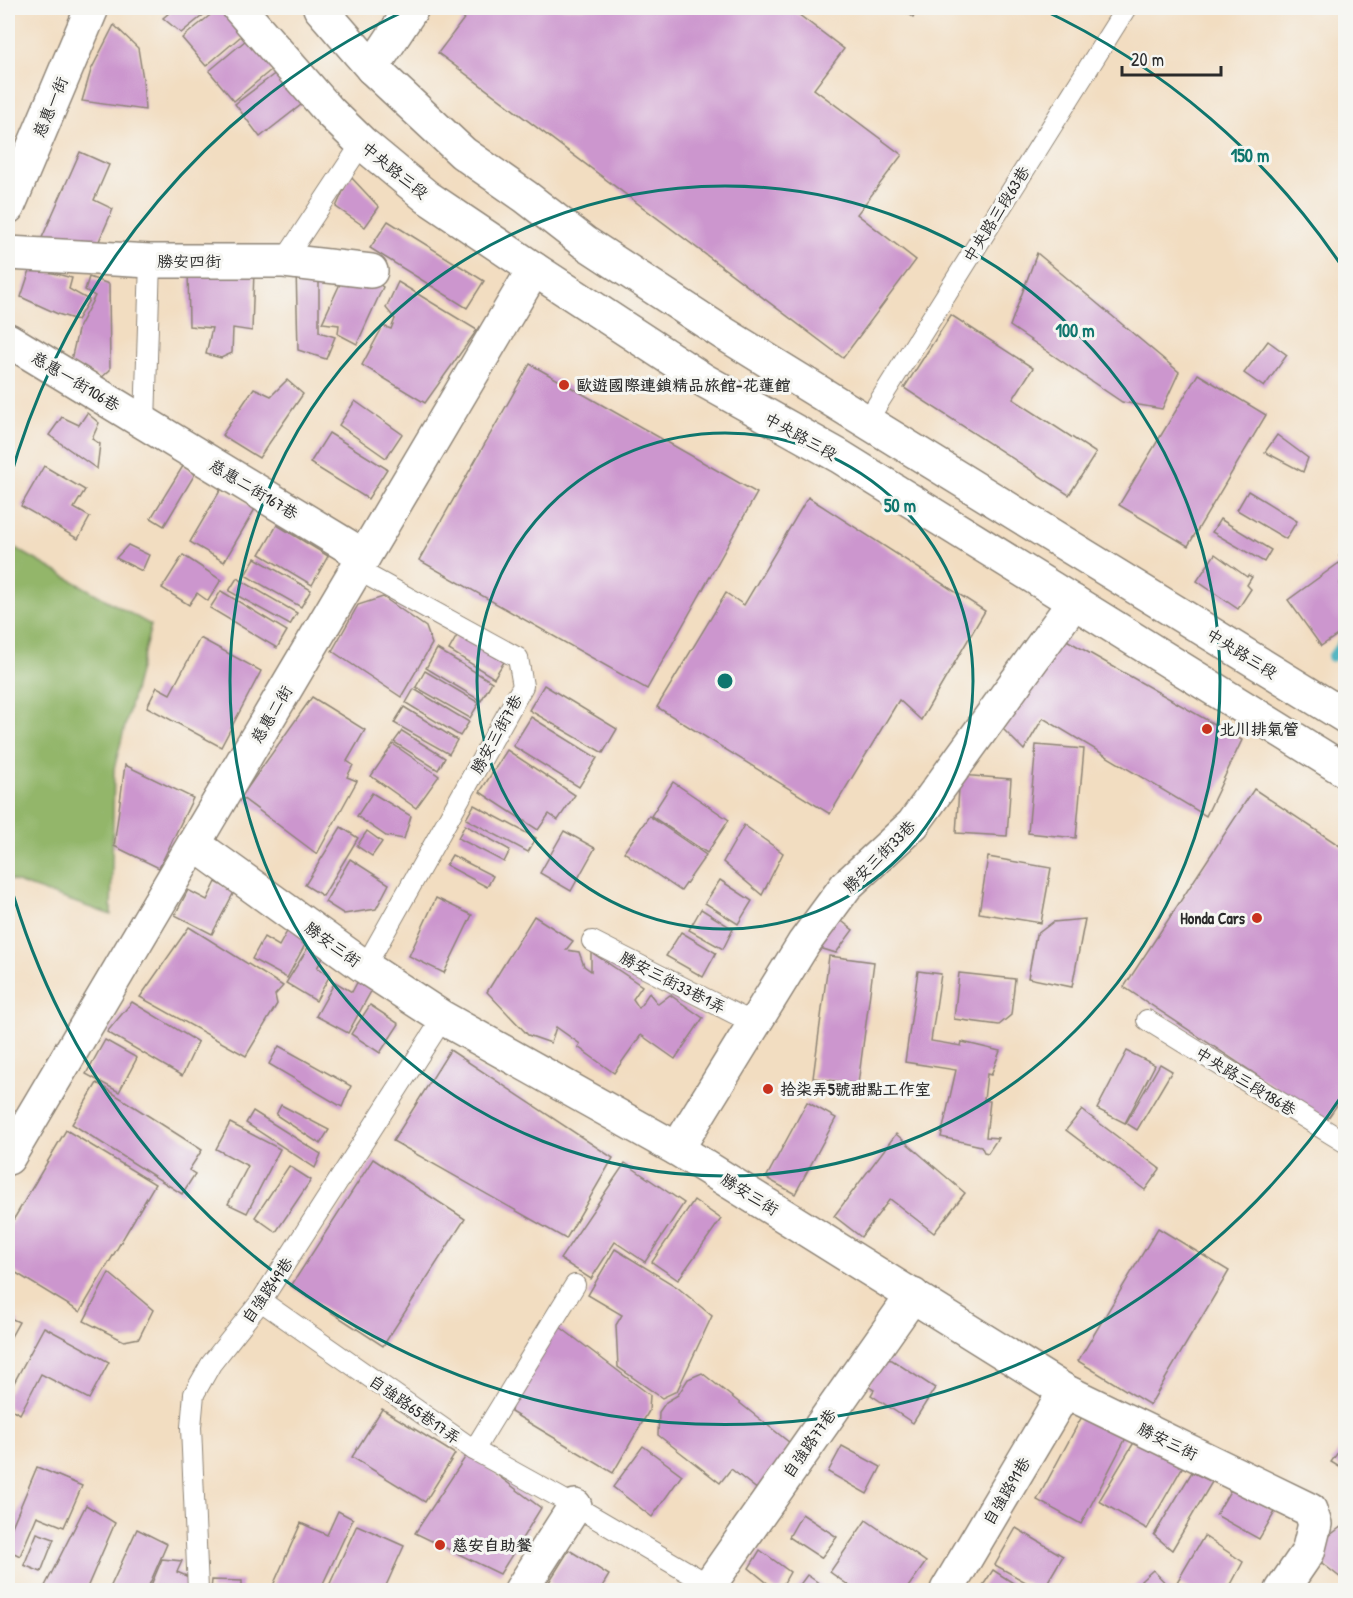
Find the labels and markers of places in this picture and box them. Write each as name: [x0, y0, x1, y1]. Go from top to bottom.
place label: 歐遊國際連鎖精品旅館-花蓮館: [576, 374, 790, 396]
marker: 歐遊國際連鎖精品旅館-花蓮館: [557, 378, 571, 392]
centre of rings: [715, 671, 735, 691]
place label: 北川排氣管: [1219, 718, 1299, 740]
marker: 北川排氣管: [1200, 722, 1214, 736]
place label: Honda Cars: [1180, 907, 1246, 929]
marker: Honda Cars: [1250, 911, 1264, 925]
place label: 拾柒弄5號甜點工作室: [780, 1078, 931, 1100]
marker: 拾柒弄5號甜點工作室: [761, 1082, 775, 1096]
place label: 慈安自助餐: [452, 1534, 532, 1556]
marker: 慈安自助餐: [433, 1538, 447, 1552]

